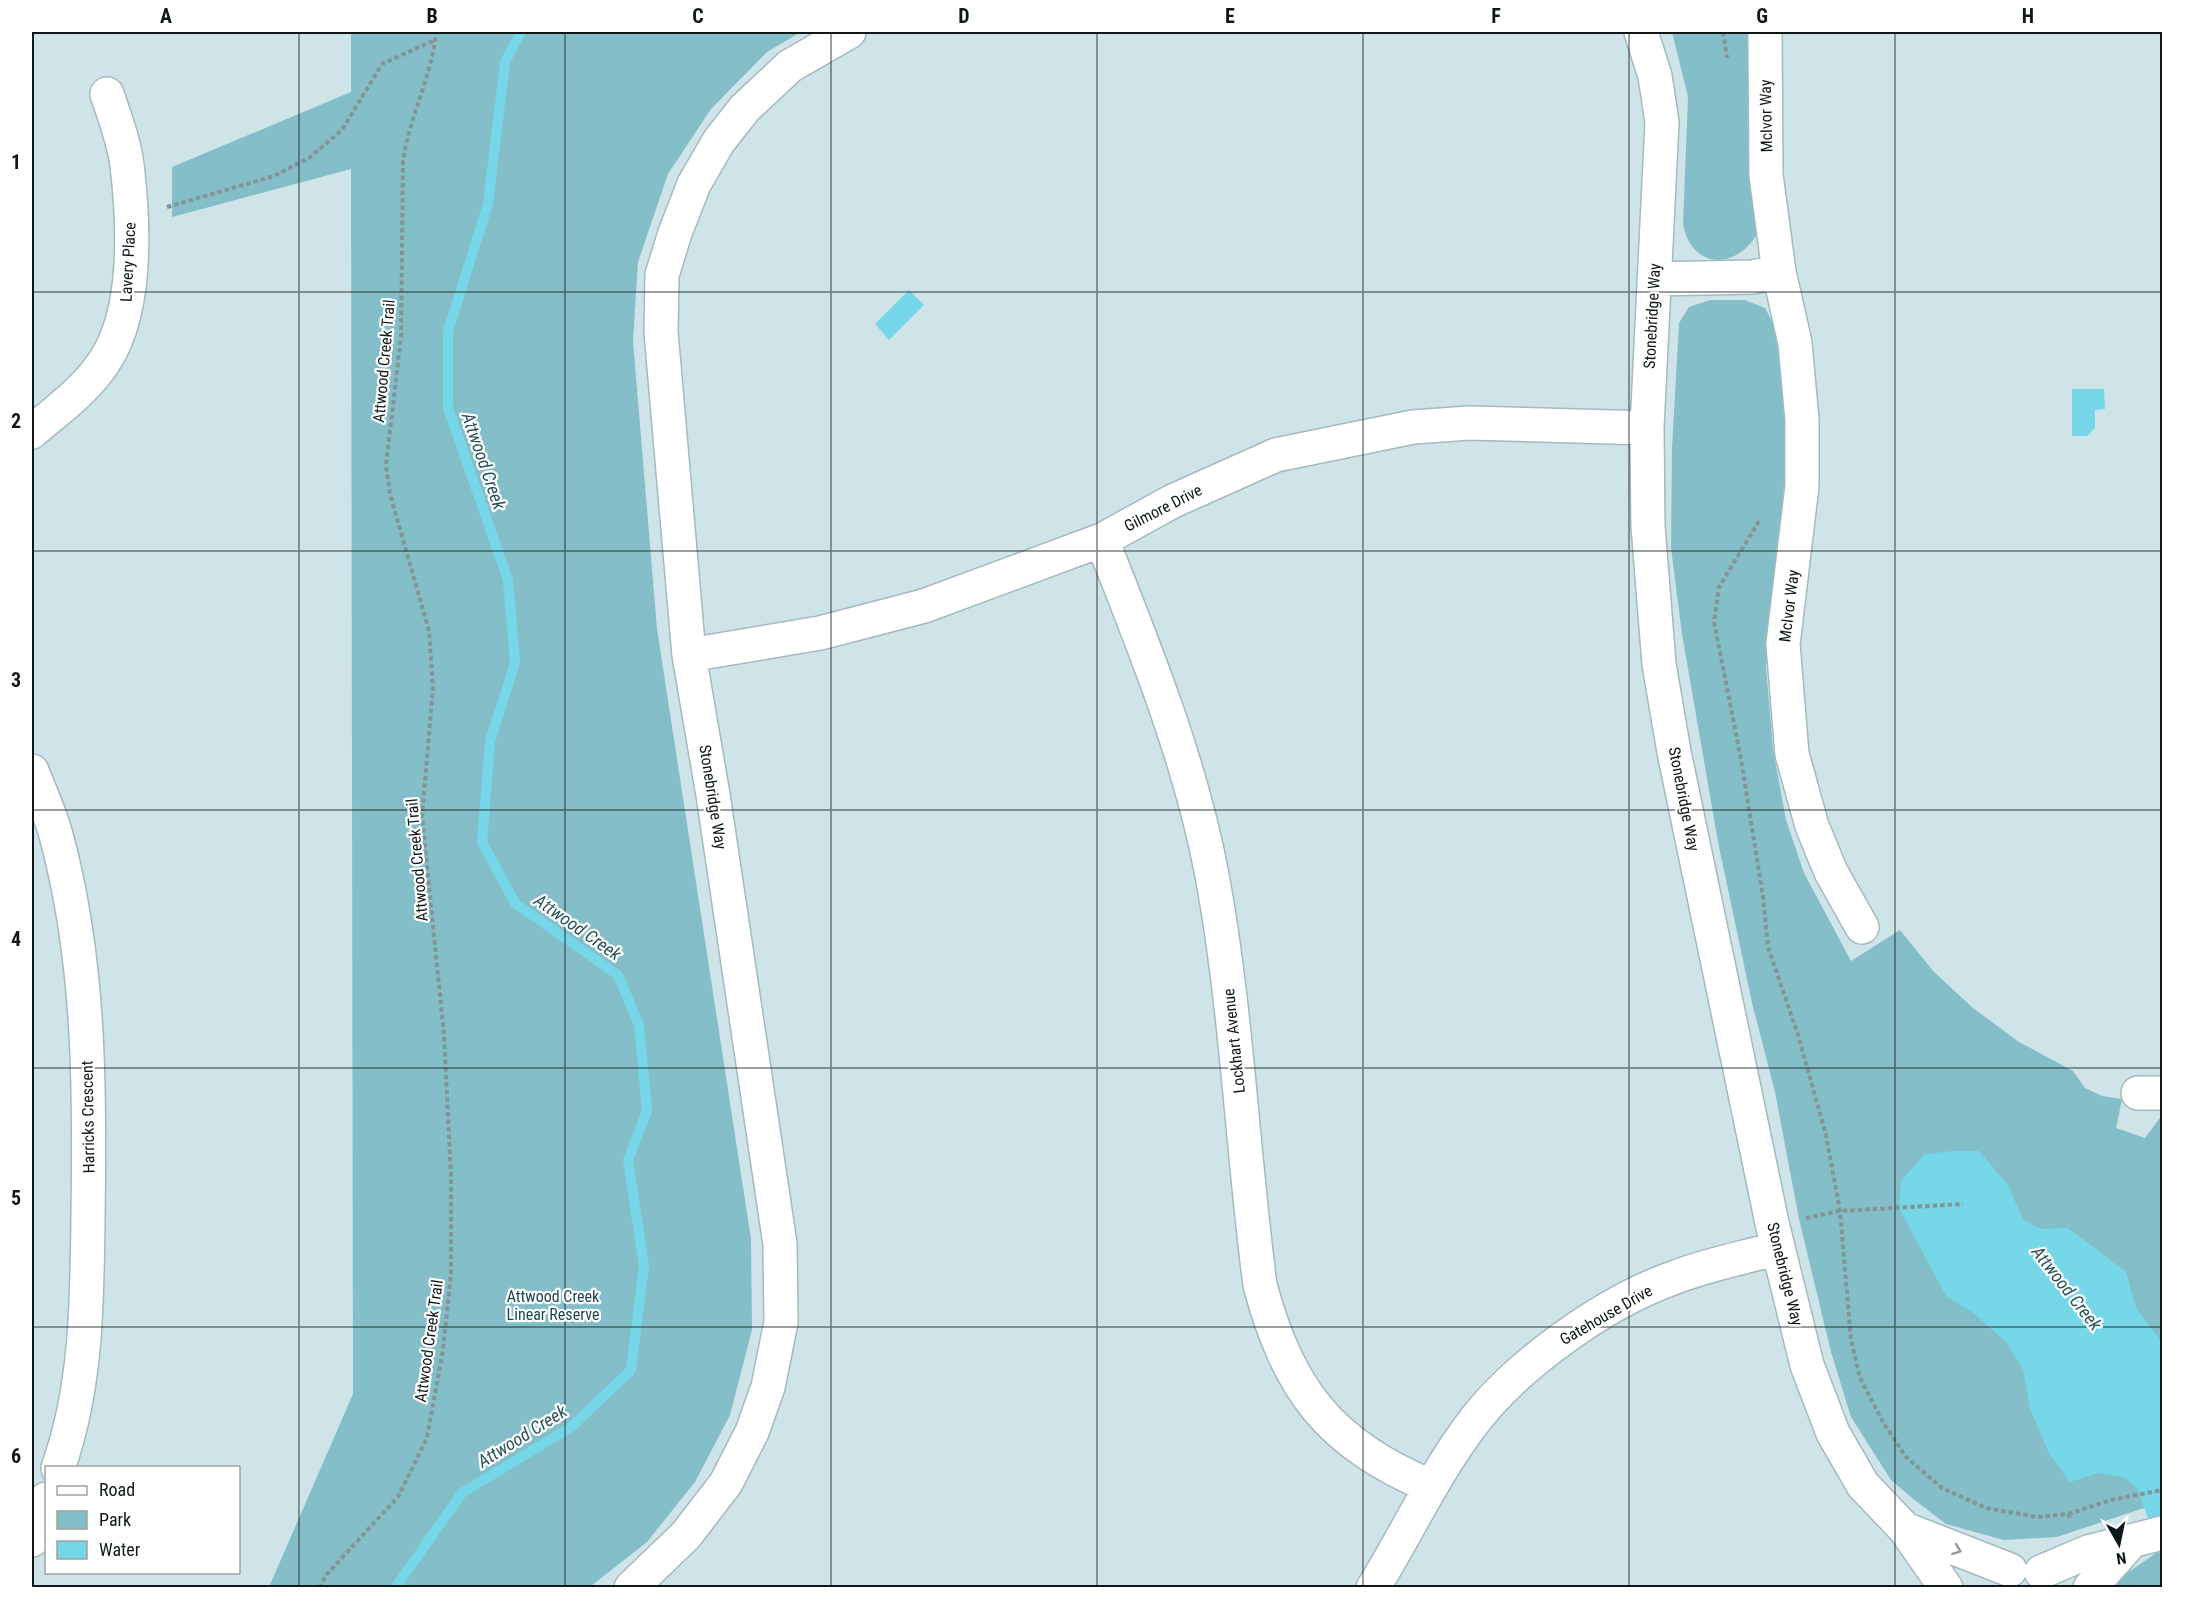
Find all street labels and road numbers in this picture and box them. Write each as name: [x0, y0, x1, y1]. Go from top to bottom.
street label: McIvor Way: [1756, 79, 1776, 153]
street label: Lavery Place: [116, 222, 140, 302]
street label: Stonebridge Way: [1640, 262, 1664, 369]
street label: Attwood Creek Trail: [369, 299, 399, 423]
street label: Gilmore Drive: [1121, 480, 1205, 536]
street label: McIvor Way: [1775, 568, 1803, 643]
street label: Stonebridge Way: [695, 743, 731, 851]
street label: Stonebridge Way: [1665, 745, 1703, 853]
street label: Attwood Creek Trail: [402, 798, 432, 922]
street label: Lockhart Avenue: [1219, 988, 1249, 1094]
street label: Harricks Crescent: [78, 1060, 98, 1173]
street label: Stonebridge Way: [1763, 1220, 1807, 1328]
street label: Attwood Creek Trail: [411, 1279, 447, 1403]
street label: Gatehouse Drive: [1557, 1281, 1655, 1349]

